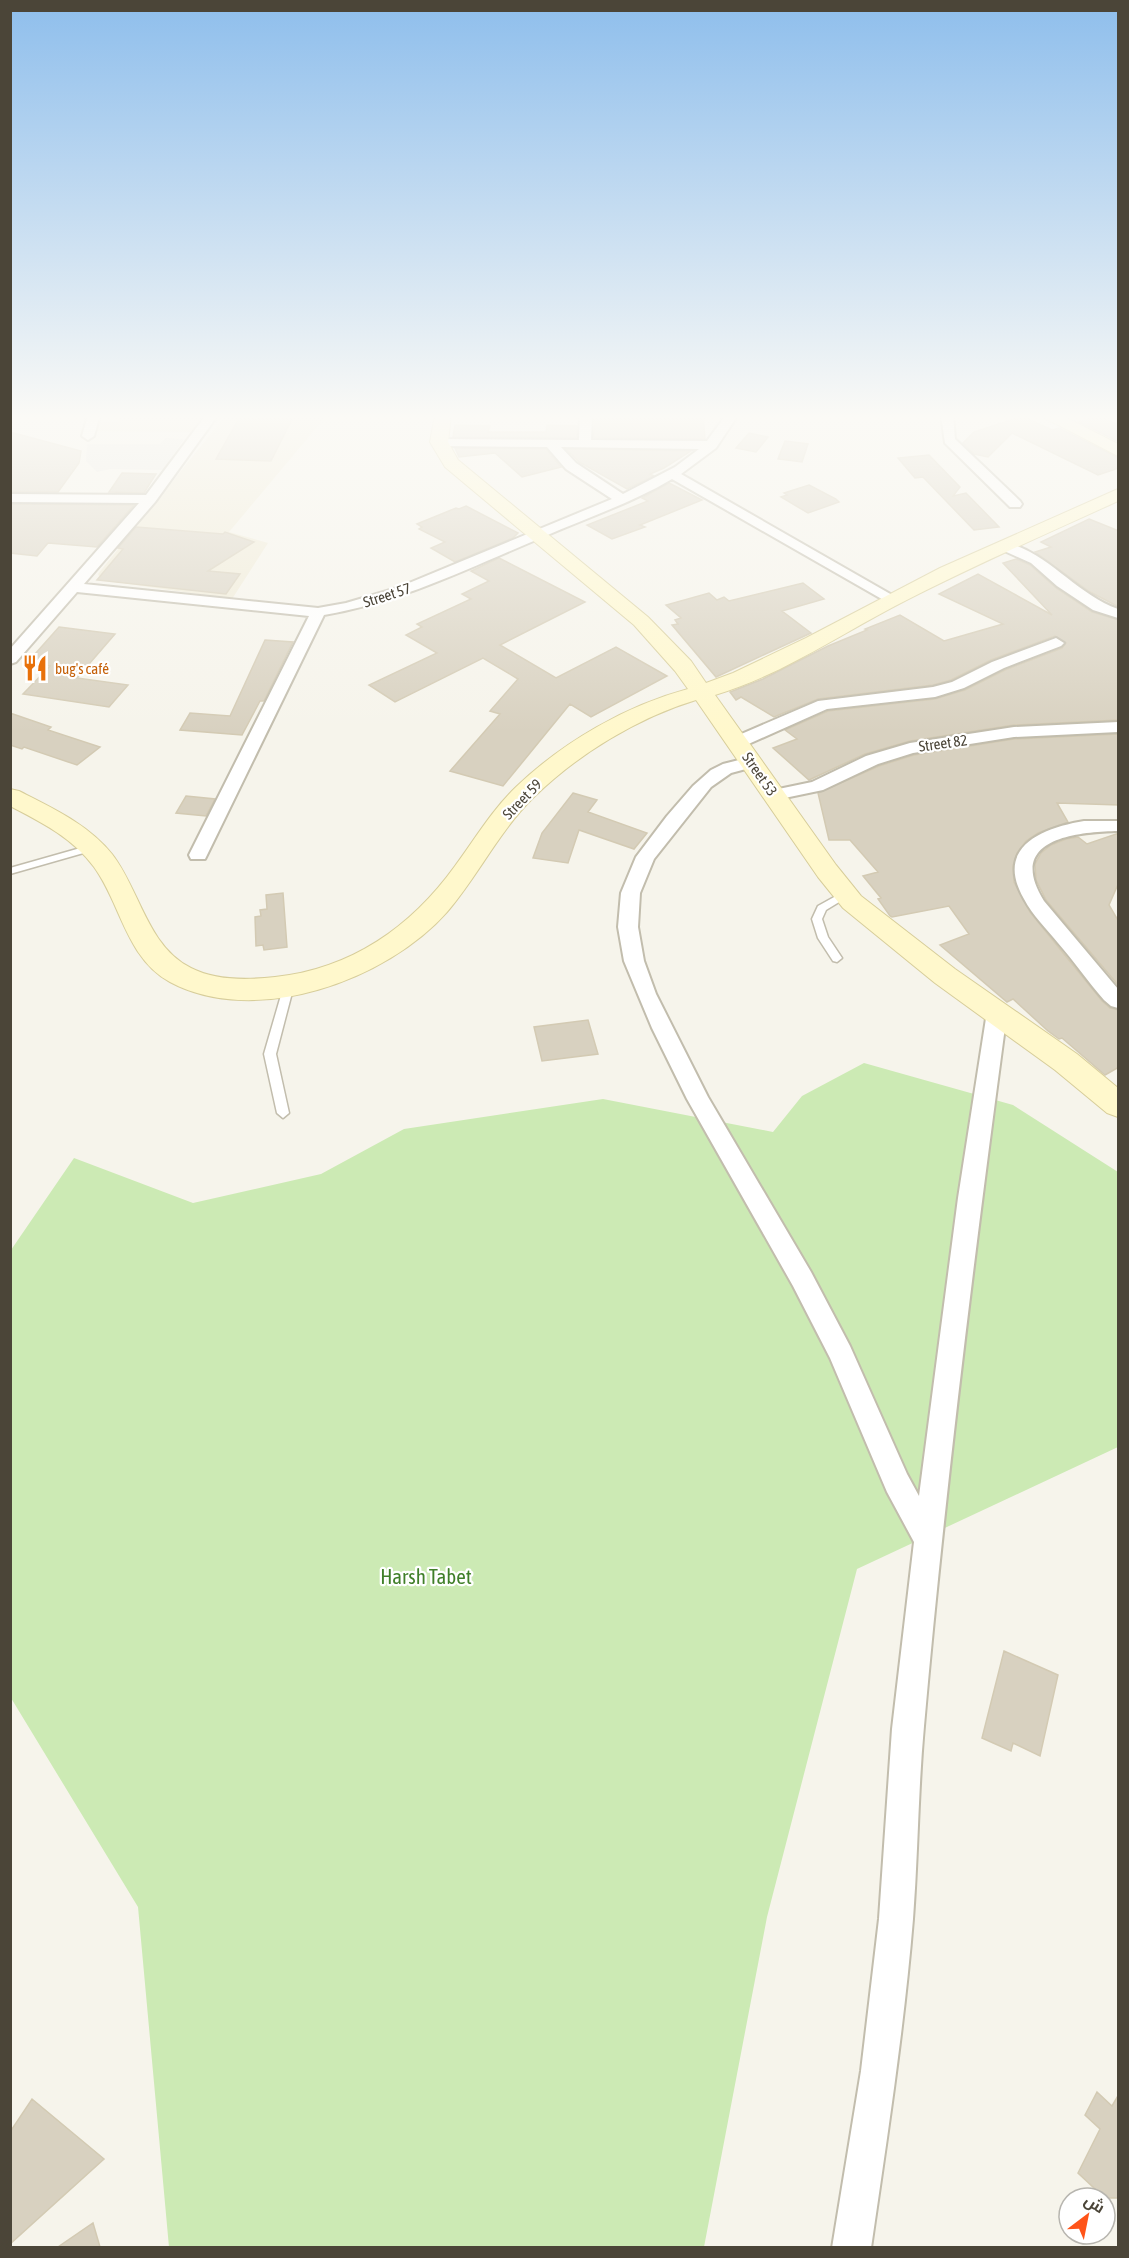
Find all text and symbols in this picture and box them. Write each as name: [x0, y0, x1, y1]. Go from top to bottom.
street label: Street 57: [361, 579, 413, 611]
restaurant icon: bug's café: [20, 653, 50, 683]
place label: bug's café: [55, 660, 109, 677]
street label: Street 82: [918, 731, 968, 755]
street label: Street 53: [739, 749, 781, 799]
street label: Street 59: [499, 775, 545, 823]
park label: Harsh Tabet: [380, 1564, 472, 1588]
north arrow: [1057, 2186, 1117, 2246]
text: ش: [1081, 2190, 1108, 2217]

